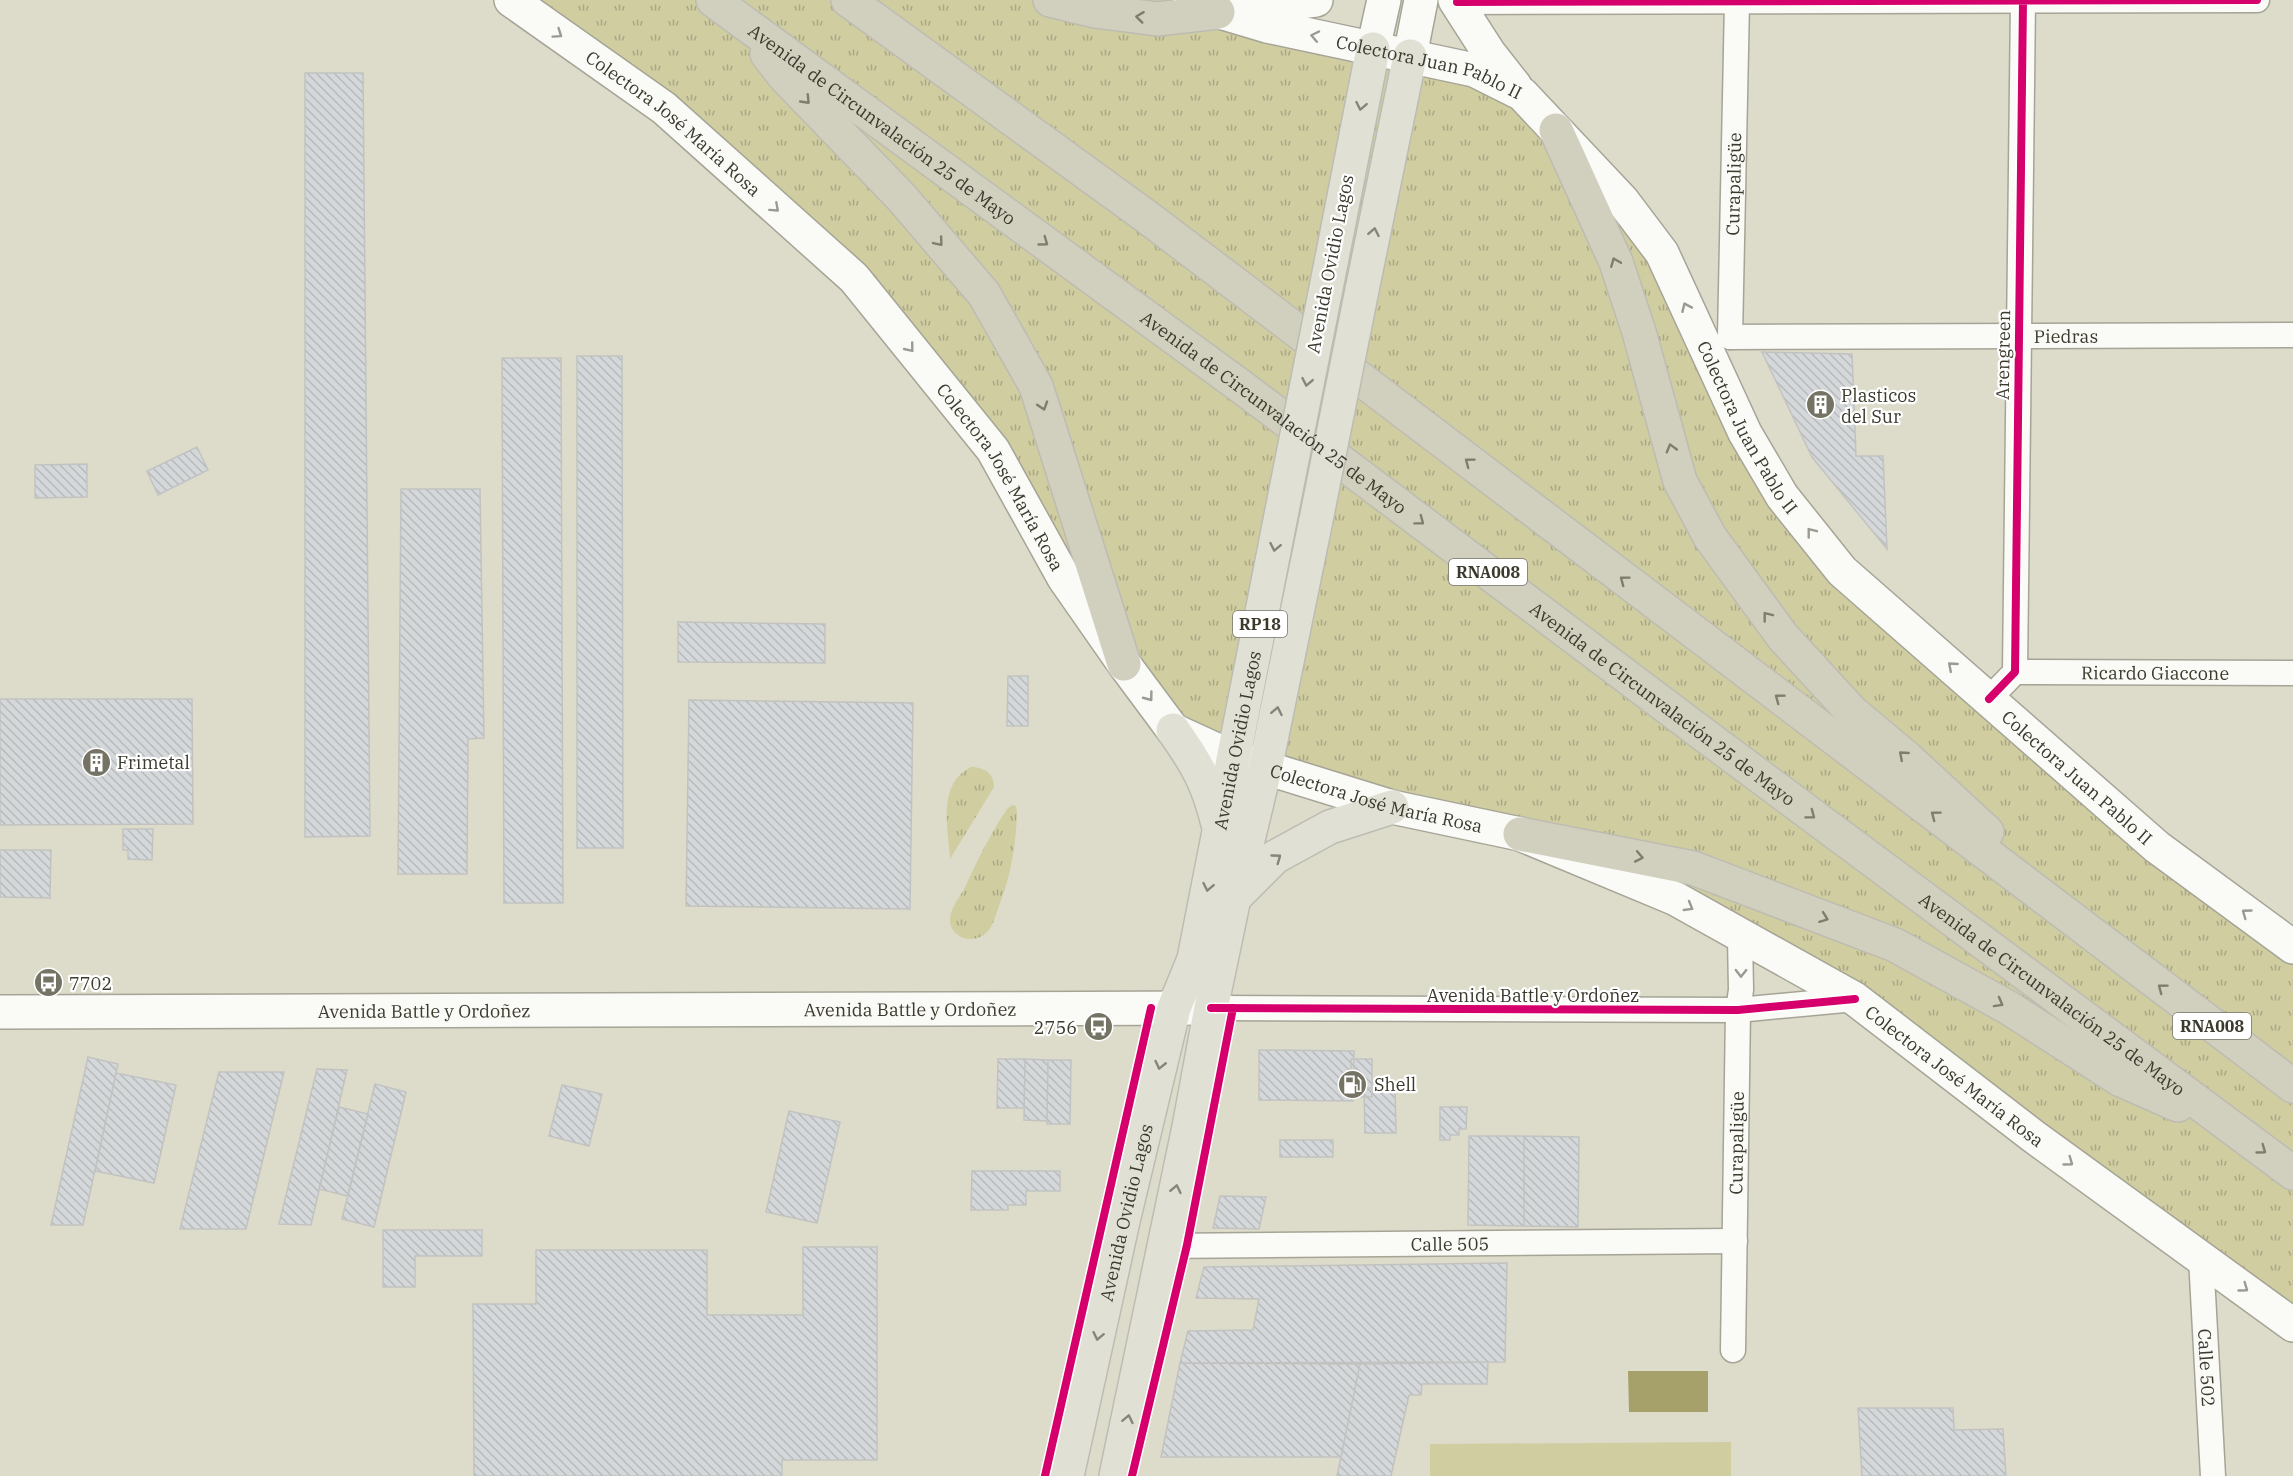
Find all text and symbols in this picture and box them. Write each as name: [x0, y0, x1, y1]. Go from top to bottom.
one-way arrow: [1135, 12, 1144, 24]
street label: Avenida de Circunvalación 25 de Mayo: [744, 19, 1021, 230]
one-way arrow: [552, 27, 563, 38]
street label: Colectora Juan Pablo II: [1334, 30, 1526, 104]
one-way arrow: [1311, 31, 1321, 44]
street label: Colectora José María Rosa: [581, 45, 766, 201]
one-way arrow: [799, 93, 810, 103]
one-way arrow: [1355, 101, 1368, 111]
street label: Curapaligüe: [1721, 132, 1746, 236]
street label: Avenida Ovidio Lagos: [1301, 173, 1359, 355]
one-way arrow: [769, 201, 779, 212]
one-way arrow: [1367, 227, 1380, 237]
one-way arrow: [932, 235, 943, 246]
one-way arrow: [1038, 235, 1049, 246]
one-way arrow: [1610, 257, 1622, 268]
one-way arrow: [1682, 303, 1694, 314]
street label: Avenida de Circunvalación 25 de Mayo: [1136, 306, 1411, 519]
street label: Arengreen: [1991, 310, 2015, 400]
street label: Piedras: [2034, 324, 2098, 347]
street label: Colectora Juan Pablo II: [1692, 337, 1803, 518]
one-way arrow: [903, 341, 914, 352]
one-way arrow: [1301, 377, 1314, 387]
street label: Colectora José María Rosa: [932, 378, 1069, 575]
place label: Plasticos del Sur: [1841, 384, 1916, 428]
building icon: Plasticos del Sur: [1804, 389, 1836, 421]
one-way arrow: [1036, 400, 1048, 411]
one-way arrow: [1666, 443, 1678, 454]
one-way arrow: [1464, 458, 1475, 469]
one-way arrow: [1414, 514, 1425, 525]
one-way arrow: [1808, 528, 1819, 539]
one-way arrow: [1269, 542, 1282, 552]
road number: RNA008: [1449, 559, 1527, 585]
one-way arrow: [1620, 576, 1631, 587]
street label: Avenida de Circunvalación 25 de Mayo: [1526, 597, 1800, 810]
road number: RP18: [1233, 611, 1287, 637]
one-way arrow: [1763, 612, 1774, 623]
street label: Avenida Ovidio Lagos: [1208, 649, 1266, 832]
street label: Ricardo Giaccone: [2081, 661, 2229, 684]
one-way arrow: [1948, 662, 1959, 673]
one-way arrow: [1141, 690, 1152, 701]
one-way arrow: [1775, 694, 1786, 705]
street label: Colectora Juan Pablo II: [1997, 705, 2158, 849]
one-way arrow: [1270, 707, 1283, 717]
building icon: Frimetal: [80, 746, 112, 778]
place label: Frimetal: [117, 751, 190, 774]
one-way arrow: [1899, 751, 1910, 762]
street label: Colectora José María Rosa: [1267, 758, 1485, 837]
one-way arrow: [1804, 808, 1815, 819]
one-way arrow: [1930, 812, 1941, 823]
one-way arrow: [1634, 850, 1644, 863]
one-way arrow: [1270, 854, 1281, 865]
one-way arrow: [1202, 881, 1215, 891]
street label: Avenida de Circunvalación 25 de Mayo: [1915, 888, 2190, 1100]
one-way arrow: [1683, 900, 1693, 911]
one-way arrow: [2241, 909, 2252, 920]
one-way arrow: [1818, 911, 1829, 923]
bus stop icon: 7702: [32, 967, 64, 999]
one-way arrow: [1735, 969, 1748, 978]
place label: 7702: [69, 972, 112, 995]
street label: Avenida Battle y Ordoñez: [1427, 984, 1639, 1007]
one-way arrow: [2158, 984, 2169, 995]
one-way arrow: [1993, 996, 2003, 1007]
street label: Avenida Battle y Ordoñez: [804, 997, 1016, 1021]
street label: Avenida Battle y Ordoñez: [318, 999, 530, 1022]
street label: Colectora José María Rosa: [1861, 1000, 2049, 1152]
bus stop icon: 2756: [1082, 1011, 1114, 1043]
road number: RNA008: [2173, 1013, 2251, 1039]
place label: 2756: [1034, 1016, 1077, 1039]
one-way arrow: [1155, 1059, 1168, 1069]
fuel station icon: Shell: [1337, 1068, 1369, 1100]
place label: Shell: [1374, 1073, 1416, 1096]
street label: Curapaligüe: [1724, 1091, 1748, 1195]
street label: Avenida Ovidio Lagos: [1094, 1121, 1157, 1303]
one-way arrow: [2255, 1143, 2266, 1154]
one-way arrow: [2062, 1155, 2073, 1166]
one-way arrow: [1169, 1184, 1182, 1194]
street label: Calle 505: [1411, 1232, 1489, 1255]
one-way arrow: [2237, 1281, 2248, 1292]
street label: Calle 502: [2193, 1328, 2221, 1408]
one-way arrow: [1092, 1331, 1105, 1341]
one-way arrow: [1121, 1414, 1134, 1424]

